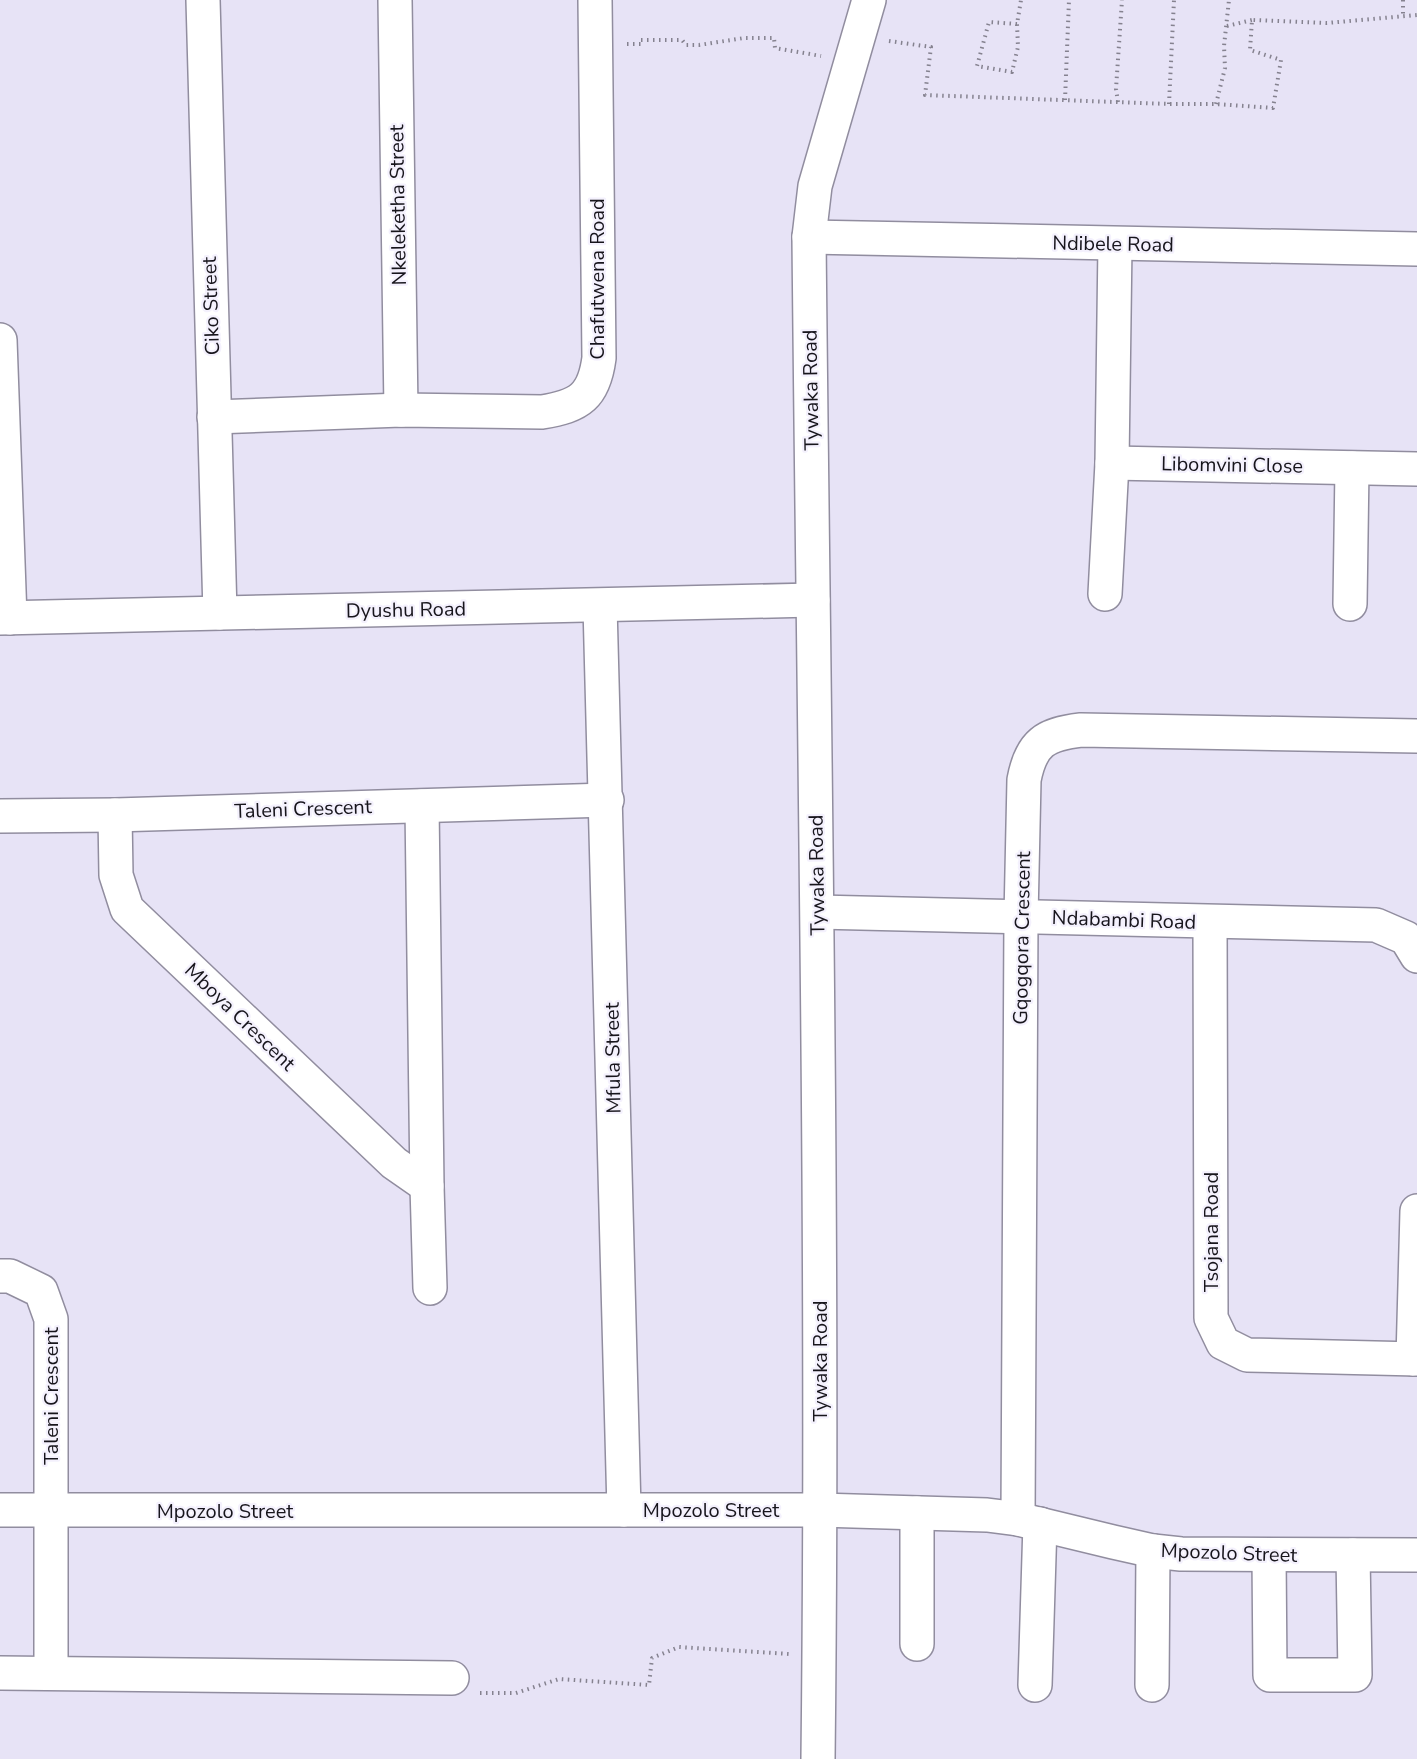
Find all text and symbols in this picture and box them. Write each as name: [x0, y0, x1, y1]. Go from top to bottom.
street label: Nkeleketha Street: [383, 123, 413, 286]
street label: Chafutwena Road: [584, 198, 611, 360]
street label: Ndibele Road: [1052, 229, 1174, 259]
street label: Ciko Street: [196, 255, 226, 356]
street label: Tywaka Road: [796, 329, 826, 451]
street label: Libomvini Close: [1161, 450, 1303, 480]
street label: Dyushu Road: [346, 595, 466, 625]
street label: Taleni Crescent: [234, 793, 373, 825]
street label: Tywaka Road: [802, 814, 832, 936]
street label: Gqogqora Crescent: [1007, 850, 1037, 1025]
street label: Ndabambi Road: [1051, 904, 1197, 936]
street label: Mboya Crescent: [179, 957, 302, 1078]
street label: Mfula Street: [599, 1001, 627, 1114]
street label: Tsojana Road: [1198, 1172, 1225, 1292]
street label: Tywaka Road: [807, 1301, 834, 1421]
street label: Taleni Crescent: [38, 1326, 65, 1465]
street label: Mpozolo Street: [643, 1497, 780, 1524]
street label: Mpozolo Street: [157, 1498, 294, 1525]
street label: Mpozolo Street: [1160, 1537, 1299, 1569]

